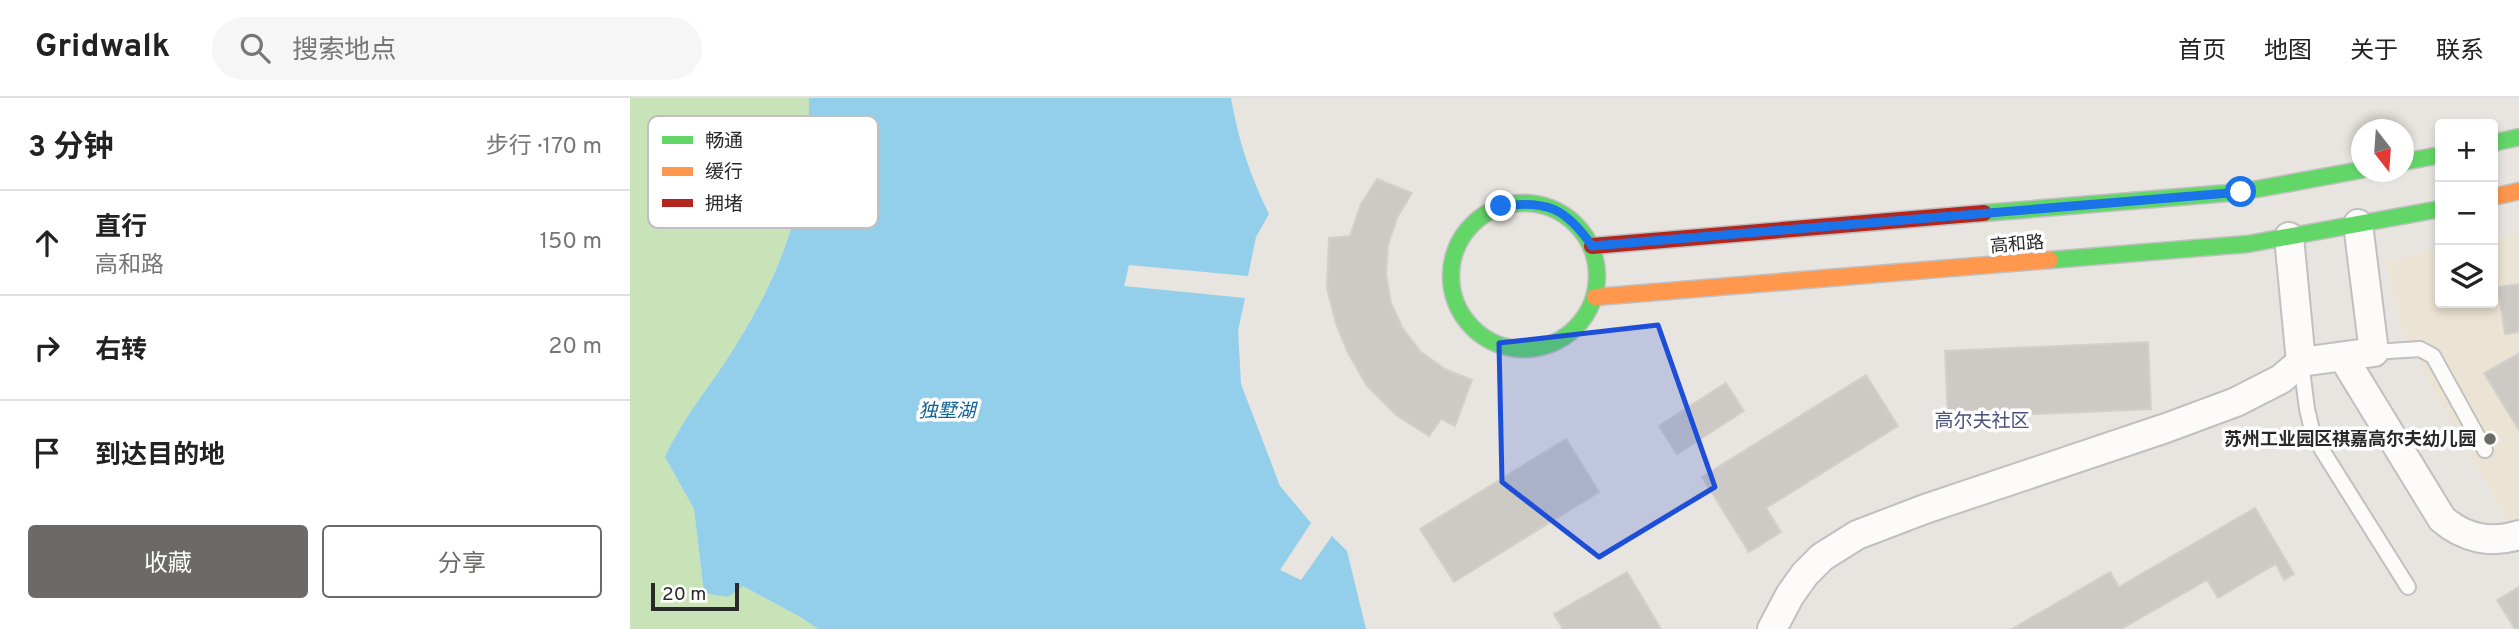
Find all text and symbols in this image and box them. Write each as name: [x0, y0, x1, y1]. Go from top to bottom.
search box: [212, 17, 702, 80]
text: Gridwalk: [35, 27, 170, 69]
icon: search: [236, 29, 274, 67]
text: 搜索地点: [292, 35, 396, 68]
text: 首页: [2178, 37, 2226, 67]
text: 地图: [2264, 37, 2312, 67]
text: 关于: [2350, 37, 2398, 67]
text: 联系: [2436, 37, 2484, 67]
legend: [648, 116, 878, 228]
north arrow: [2351, 119, 2414, 182]
map controls: [2435, 119, 2498, 308]
button: +: [2435, 119, 2498, 182]
text: 3 分钟: [28, 130, 114, 167]
text: 畅通: [705, 130, 743, 154]
text: 步行 · 170 m: [486, 133, 602, 162]
text: 缓行: [705, 161, 743, 185]
route start: [2225, 176, 2256, 207]
button: −: [2435, 182, 2498, 245]
route end: [1485, 190, 1516, 221]
text: 拥堵: [705, 193, 743, 217]
text: 直行: [95, 212, 147, 245]
icon: ahead: [28, 224, 66, 262]
text: 150 m: [540, 228, 602, 257]
street label: 高和路: [1989, 232, 2045, 259]
button: layers: [2435, 245, 2498, 308]
text: 高和路: [95, 252, 164, 281]
icon: right: [28, 329, 66, 367]
text: 20 m: [548, 333, 602, 362]
text: 右转: [95, 335, 147, 368]
water label: 独墅湖: [918, 400, 978, 424]
district label: 高尔夫社区: [1934, 410, 2030, 434]
place label: 苏州工业园区祺嘉高尔夫幼儿园: [2224, 429, 2476, 452]
marker: 苏州工业园区祺嘉高尔夫幼儿园: [2482, 431, 2498, 447]
icon: arrive: [28, 434, 66, 472]
text: 到达目的地: [95, 440, 225, 473]
button: 收藏: [28, 525, 308, 598]
button: 分享: [322, 525, 602, 598]
scale bar: [651, 580, 738, 612]
text: 20 m: [662, 583, 706, 607]

